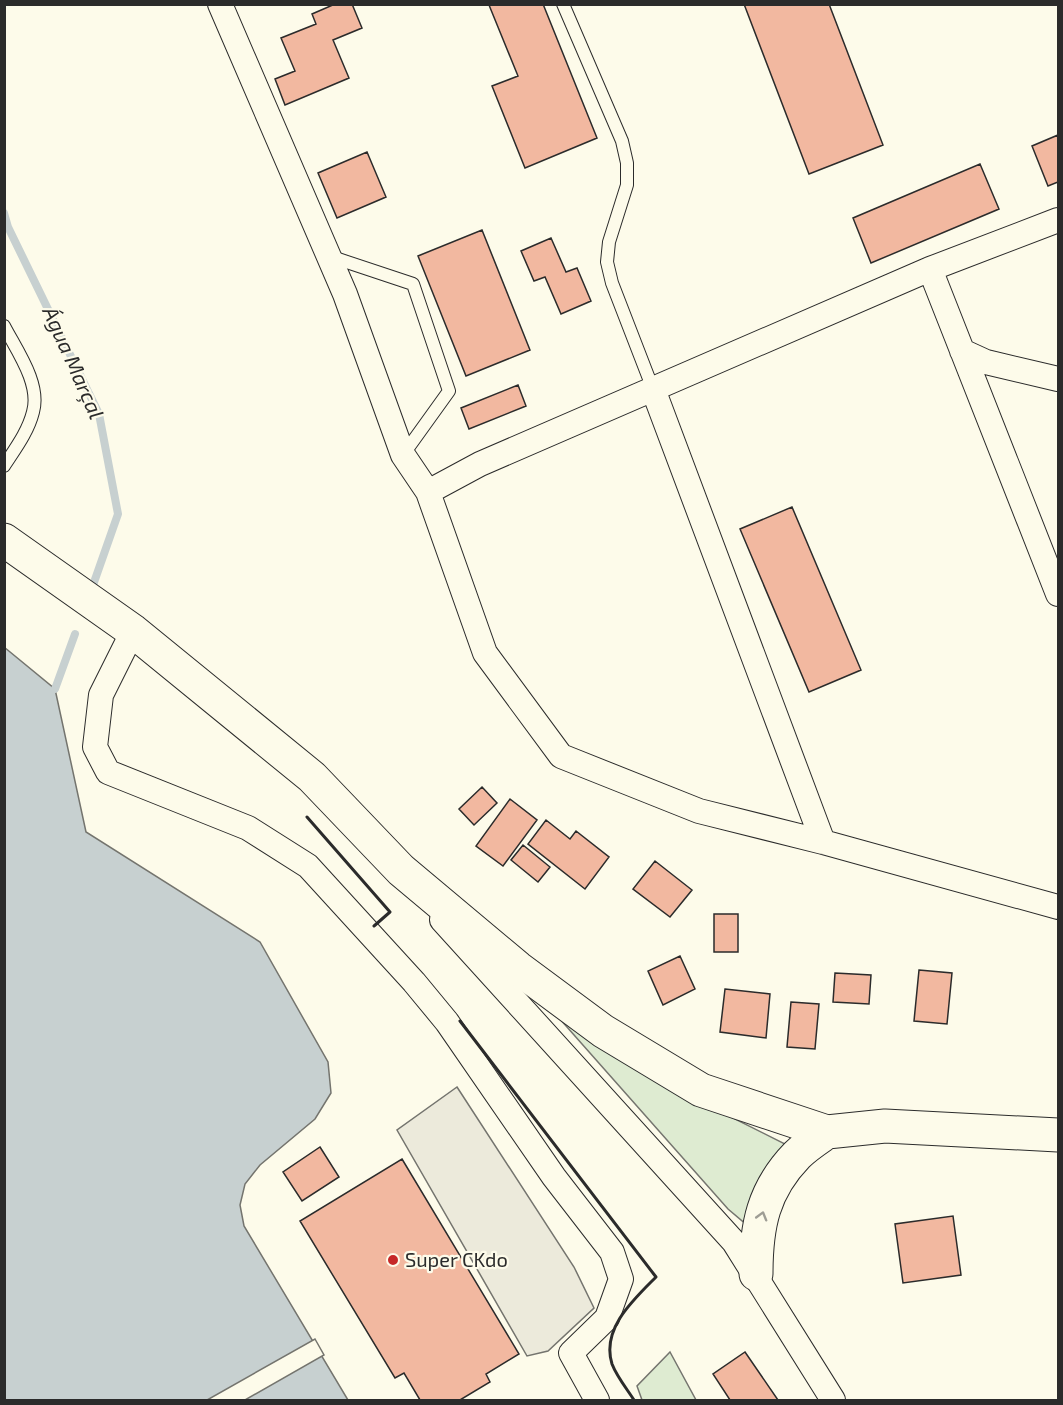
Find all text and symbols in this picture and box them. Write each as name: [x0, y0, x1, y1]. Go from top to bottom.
water label: Água Marçal: [36, 301, 110, 423]
one-way arrow: [755, 1211, 767, 1222]
place label: Super CKdo: [405, 1247, 508, 1271]
marker: Super CKdo: [386, 1253, 400, 1267]

